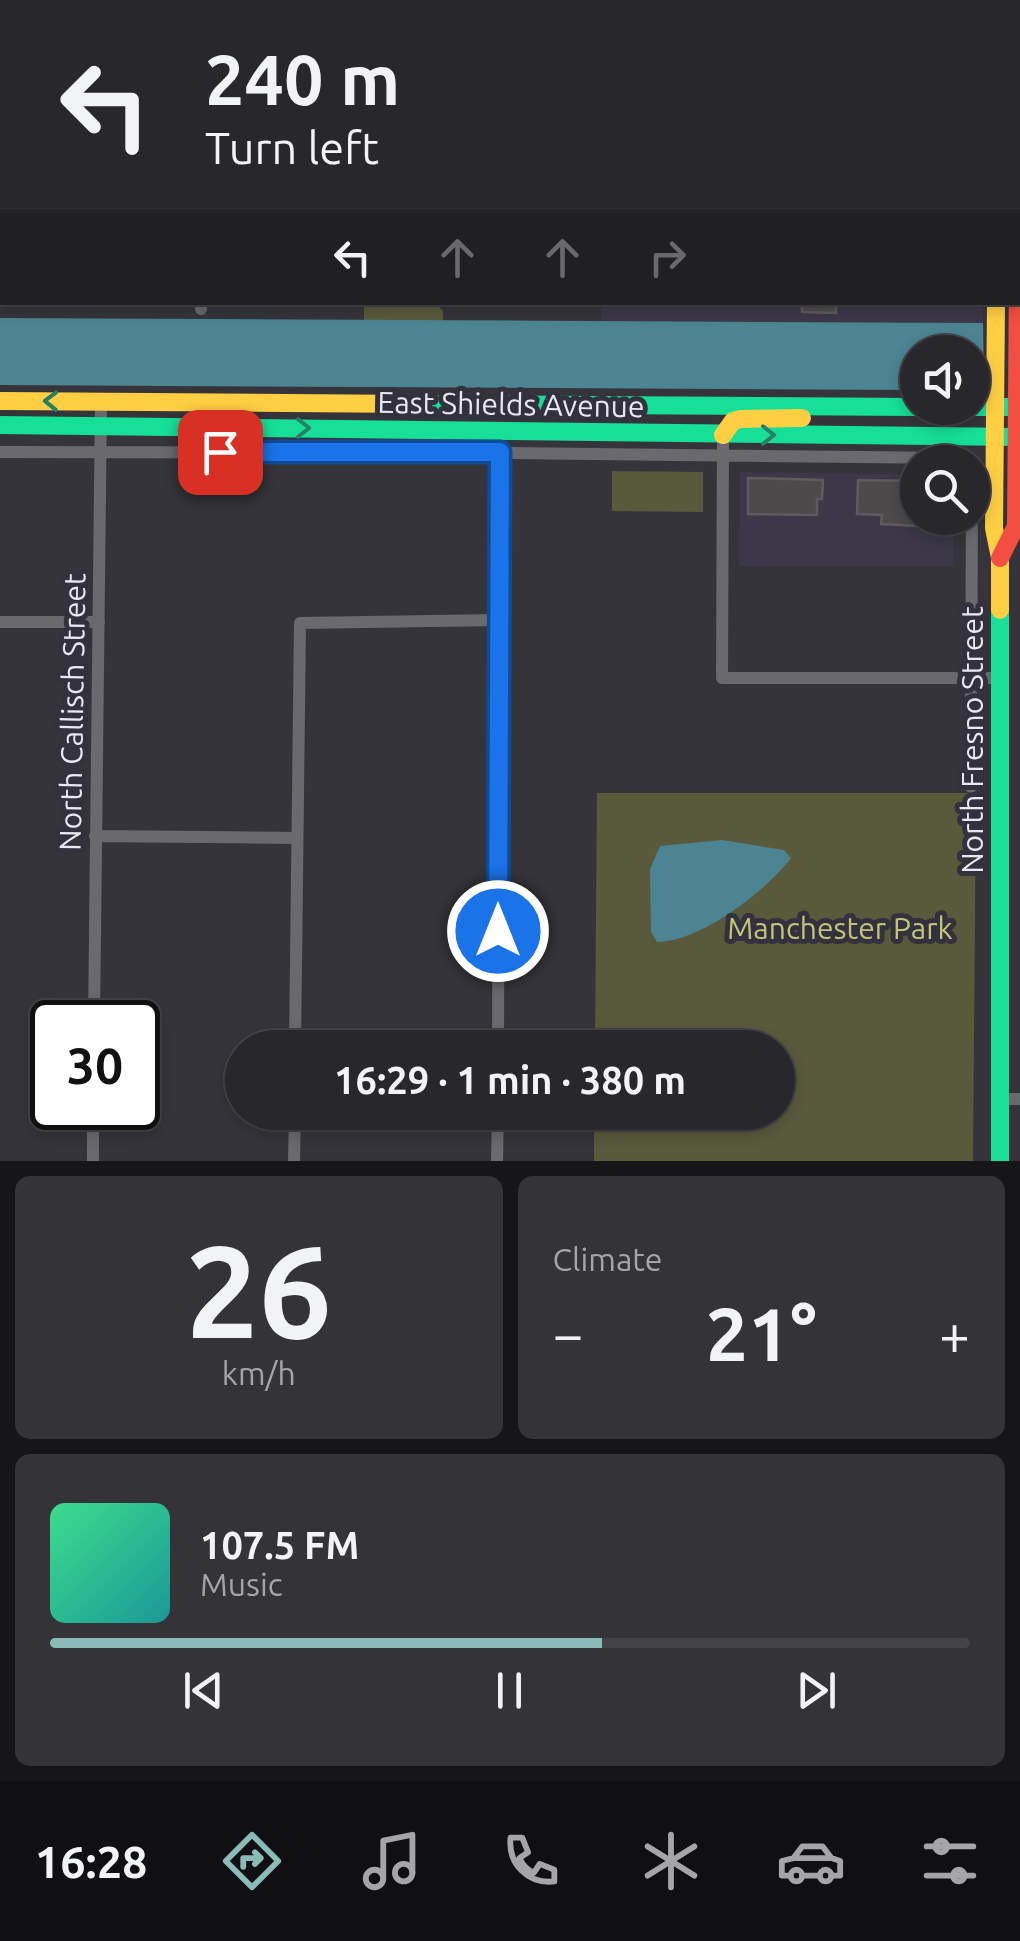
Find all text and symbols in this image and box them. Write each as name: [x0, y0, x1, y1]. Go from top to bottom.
icon: left: [40, 40, 170, 170]
text: 240 m: [205, 40, 400, 118]
text: Turn left: [205, 122, 379, 173]
icon: left: [325, 230, 380, 285]
icon: ahead: [430, 230, 485, 285]
icon: ahead: [535, 230, 590, 285]
icon: right: [640, 230, 695, 285]
map controls: [900, 335, 990, 535]
button: sound: [900, 335, 990, 425]
street label: East Shields Avenue: [377, 385, 645, 423]
one-way arrow: [42, 391, 58, 412]
pin: [178, 410, 263, 495]
one-way arrow: [296, 417, 312, 439]
icon: arrive: [193, 425, 248, 480]
one-way arrow: [761, 425, 777, 446]
button: search: [900, 445, 990, 535]
street label: North Callisch Street: [53, 573, 91, 851]
street label: North Fresno Street: [955, 606, 989, 874]
position arrow: [446, 879, 550, 983]
park label: Manchester Park: [727, 911, 953, 945]
speed limit sign: 30: [30, 1000, 160, 1130]
text: 16:29 · 1 min · 380 m: [334, 1059, 686, 1101]
text: 26: [185, 1217, 332, 1363]
text: Climate: [553, 1241, 663, 1277]
text: 21°: [706, 1291, 817, 1375]
text: −: [553, 1303, 584, 1364]
text: +: [939, 1303, 970, 1364]
text: km/h: [222, 1355, 296, 1391]
text: 107.5 FM: [200, 1524, 359, 1566]
text: Music: [200, 1566, 283, 1602]
icon: previous: [176, 1663, 231, 1718]
icon: pause: [482, 1663, 537, 1718]
icon: next: [789, 1663, 844, 1718]
icon: directions: [217, 1826, 287, 1896]
icon: music: [357, 1826, 427, 1896]
icon: phone: [496, 1826, 566, 1896]
icon: climate: [636, 1826, 706, 1896]
icon: car: [776, 1826, 846, 1896]
icon: filters: [915, 1826, 985, 1896]
text: 16:28: [35, 1836, 147, 1887]

